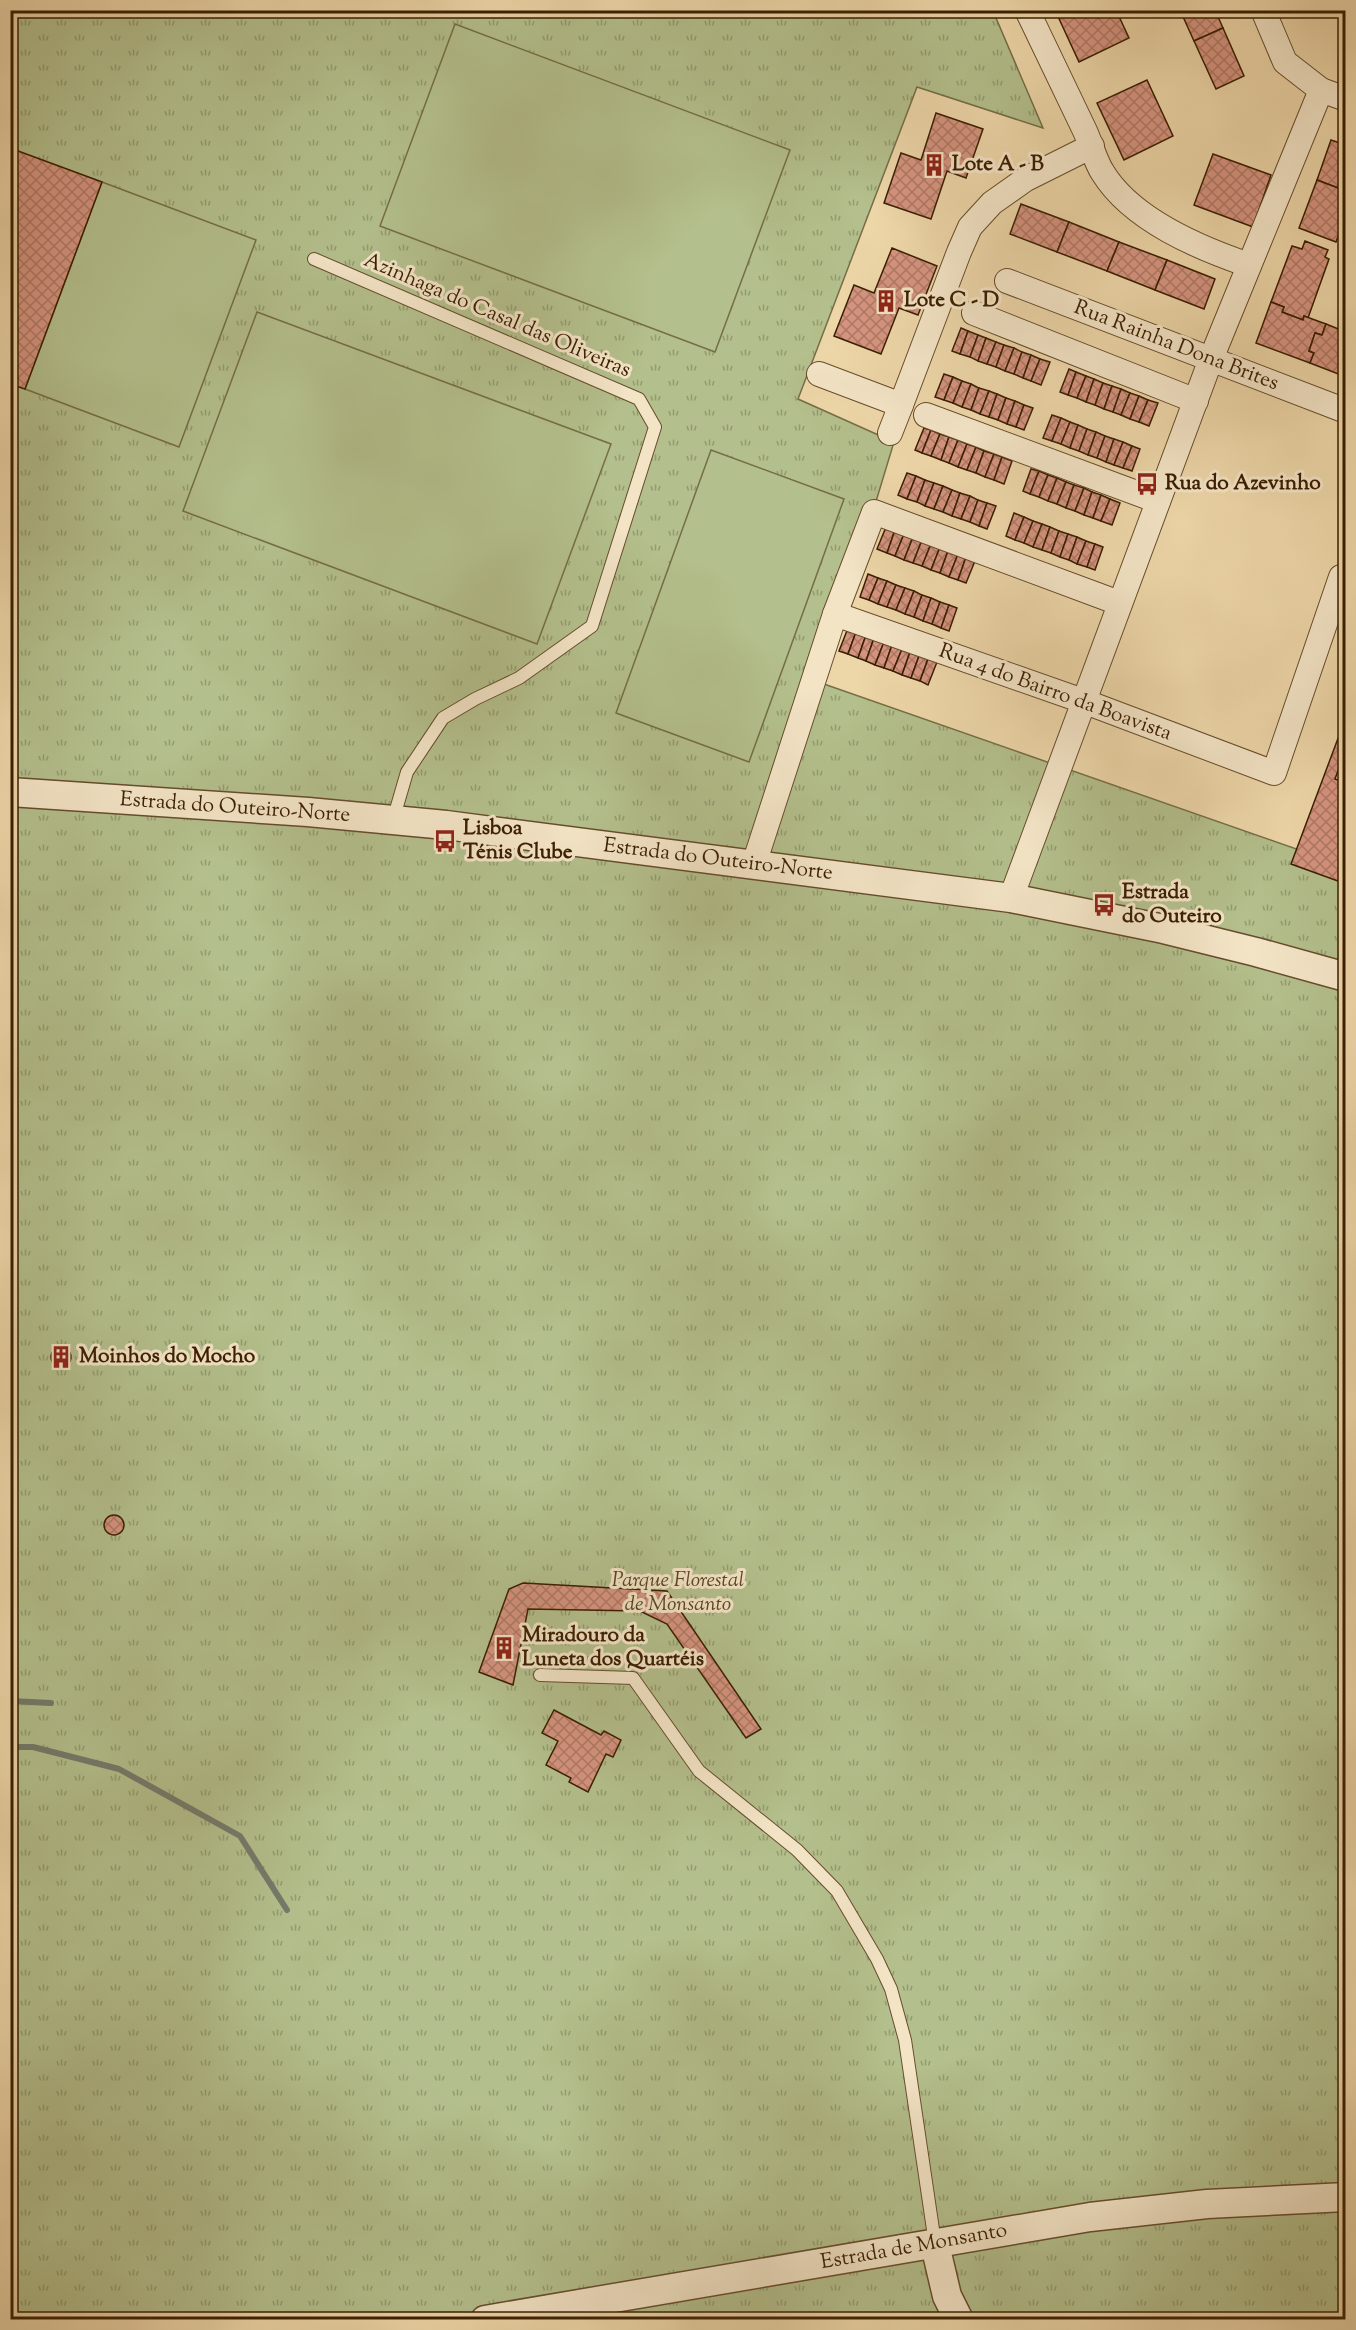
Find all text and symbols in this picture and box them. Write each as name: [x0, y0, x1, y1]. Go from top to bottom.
place label: Lote A - B: [952, 150, 1045, 180]
building icon: Lote A - B: [921, 152, 947, 178]
street label: Azinhaga do Casal das Oliveiras: [359, 246, 635, 386]
place label: Lote C - D: [904, 286, 1000, 316]
building icon: Lote C - D: [873, 288, 899, 314]
street label: Rua Rainha Dona Brites: [1069, 293, 1283, 399]
place label: Rua do Azevinho: [1165, 469, 1321, 499]
bus stop icon: Rua do Azevinho: [1134, 471, 1160, 497]
street label: Rua 4 do Bairro da Boavista: [934, 637, 1176, 749]
street label: Estrada do Outeiro-Norte: [119, 785, 351, 831]
place label: Lisboa Ténis Clube: [463, 814, 573, 868]
bus stop icon: Lisboa Ténis Clube: [432, 828, 458, 854]
street label: Estrada do Outeiro-Norte: [602, 831, 834, 889]
place label: Estrada do Outeiro: [1122, 878, 1222, 932]
bus stop icon: Estrada do Outeiro: [1091, 892, 1117, 918]
place label: Moinhos do Mocho: [79, 1342, 256, 1372]
building icon: Moinhos do Mocho: [48, 1344, 74, 1370]
park label: Parque Florestal de Monsanto: [612, 1566, 744, 1620]
place label: Miradouro da Luneta dos Quartéis: [522, 1621, 704, 1675]
building icon: Miradouro da Luneta dos Quartéis: [491, 1635, 517, 1661]
street label: Estrada de Monsanto: [818, 2216, 1010, 2278]

